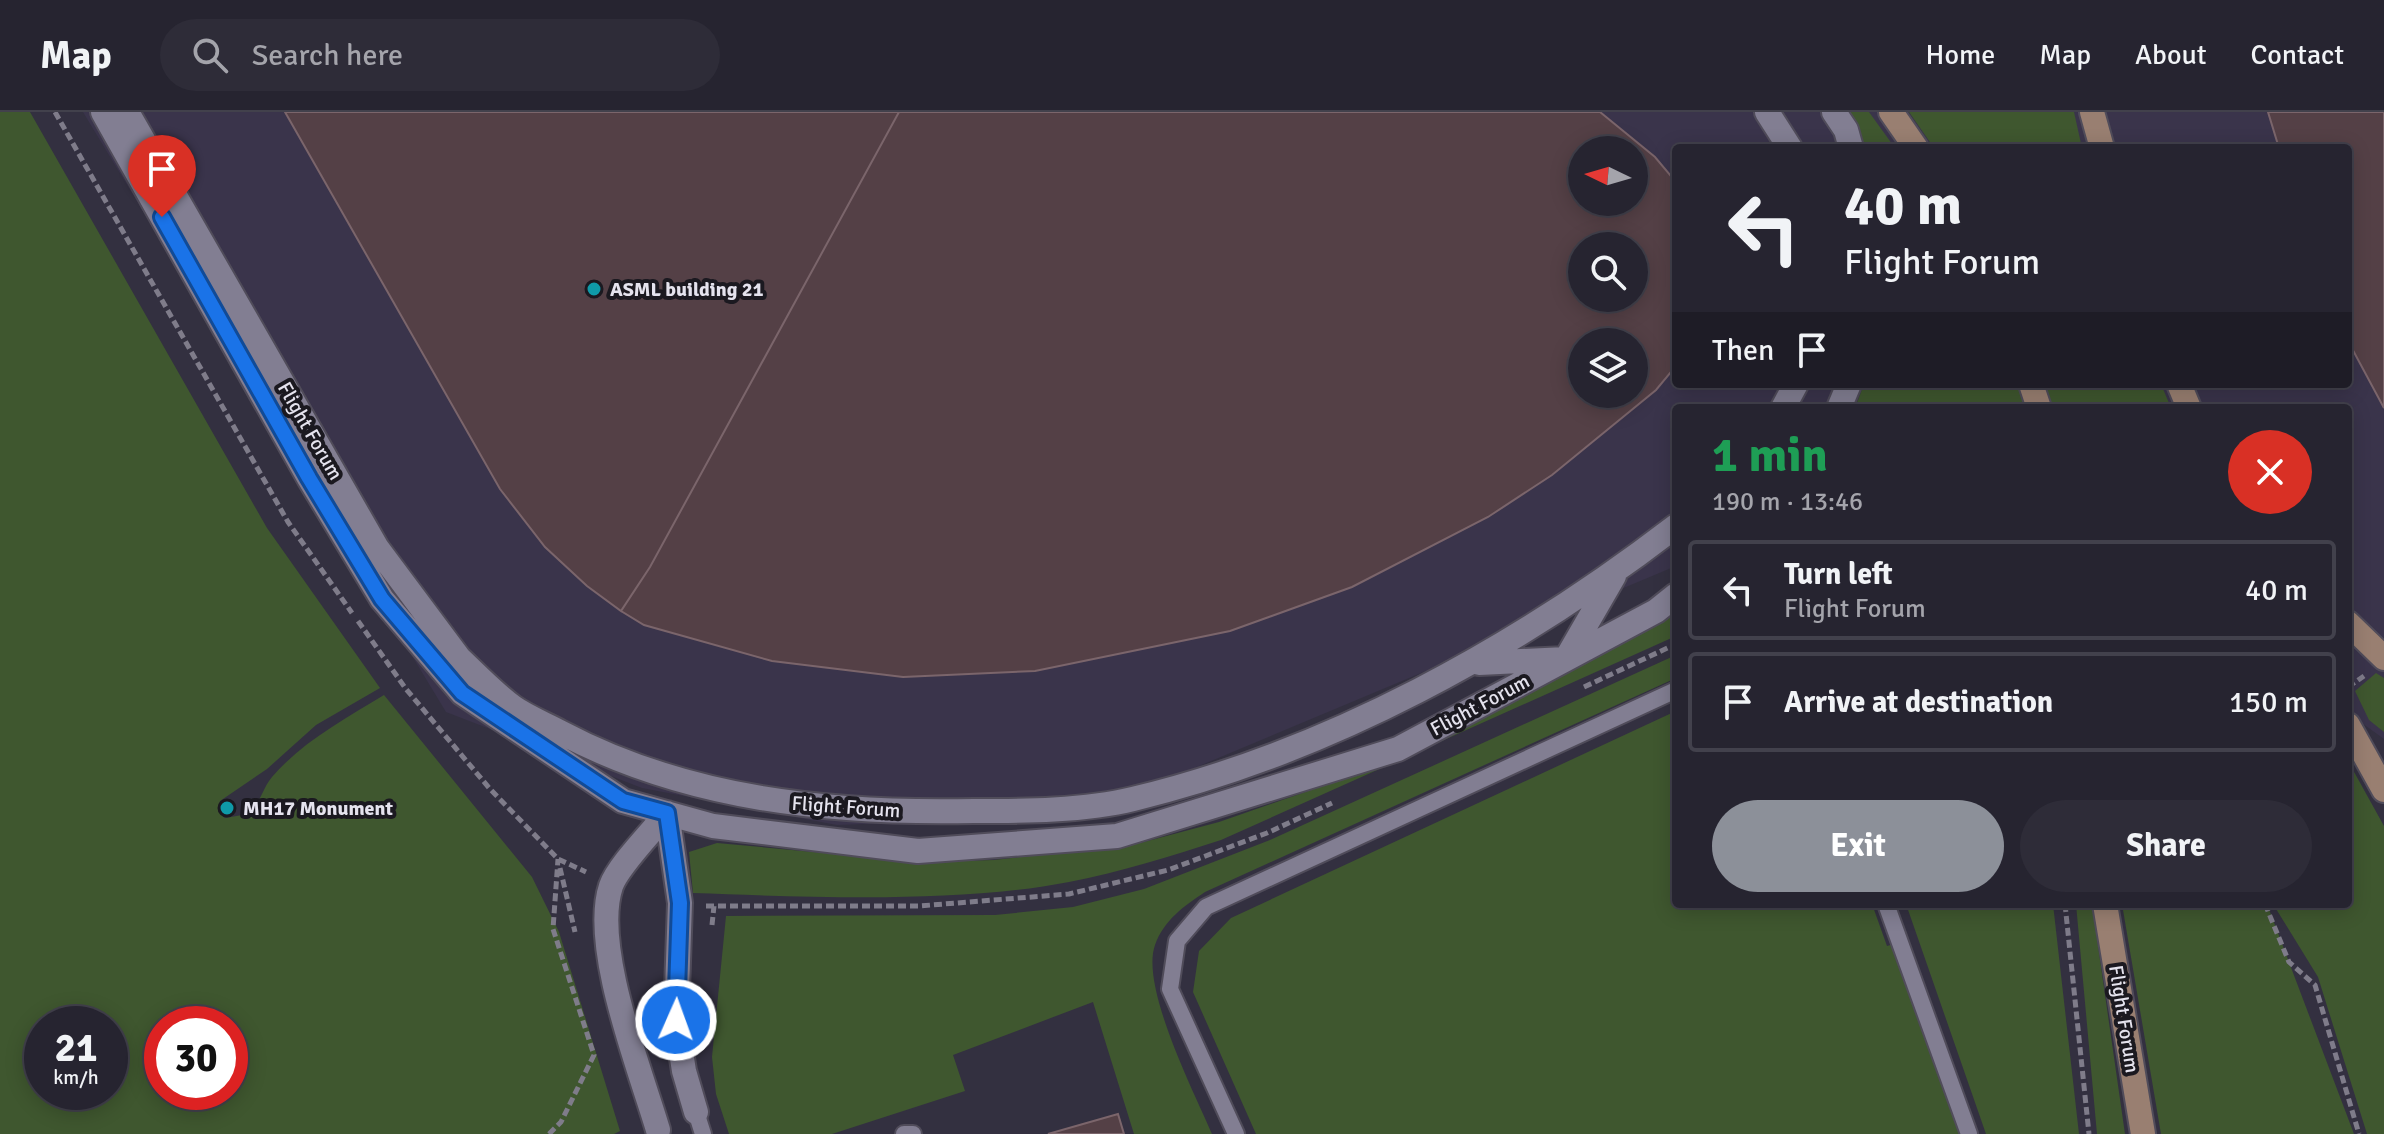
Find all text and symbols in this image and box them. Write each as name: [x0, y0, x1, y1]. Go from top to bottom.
search box: [160, 19, 720, 91]
text: Map: [40, 32, 112, 79]
icon: search: [188, 33, 232, 77]
text: Search here: [252, 37, 403, 74]
text: Home: [1926, 38, 1995, 72]
text: Map: [2039, 38, 2091, 72]
text: About: [2135, 38, 2207, 72]
text: Contact: [2251, 38, 2344, 72]
pin: [128, 135, 196, 217]
north arrow: [1568, 136, 1648, 216]
map controls: [1568, 136, 1648, 408]
icon: arrive: [140, 147, 184, 191]
text: 40 m: [1844, 171, 1962, 240]
icon: left: [1712, 176, 1816, 280]
button: search: [1568, 232, 1648, 312]
text: Flight Forum: [1844, 240, 2040, 285]
place label: ASML building 21: [610, 277, 764, 302]
marker: ASML building 21: [585, 280, 603, 298]
button: layers: [1568, 328, 1648, 408]
icon: arrive: [1790, 328, 1834, 372]
text: Then: [1712, 332, 1774, 369]
street label: Flight Forum: [272, 378, 348, 484]
text: 1 min: [1712, 426, 1828, 485]
button: close: [2228, 430, 2312, 514]
text: 190 m · 13:46: [1712, 486, 1863, 518]
text: Turn left: [1784, 556, 1893, 593]
icon: left: [1716, 568, 1760, 612]
text: 40 m: [2245, 572, 2308, 609]
text: Flight Forum: [1784, 593, 1926, 625]
street label: Flight Forum: [1426, 668, 1534, 742]
icon: arrive: [1716, 680, 1760, 724]
text: Arrive at destination: [1784, 684, 2053, 721]
text: 150 m: [2229, 684, 2308, 721]
street label: Flight Forum: [791, 791, 901, 823]
place label: MH17 Monument: [243, 796, 393, 821]
marker: MH17 Monument: [218, 799, 236, 817]
button: Exit: [1712, 800, 2004, 892]
button: Share: [2020, 800, 2312, 892]
street label: Flight Forum: [2103, 963, 2145, 1075]
position arrow: [634, 978, 718, 1062]
speed limit sign: 30: [144, 1006, 248, 1110]
text: 21: [54, 1023, 98, 1073]
text: km/h: [53, 1065, 99, 1090]

